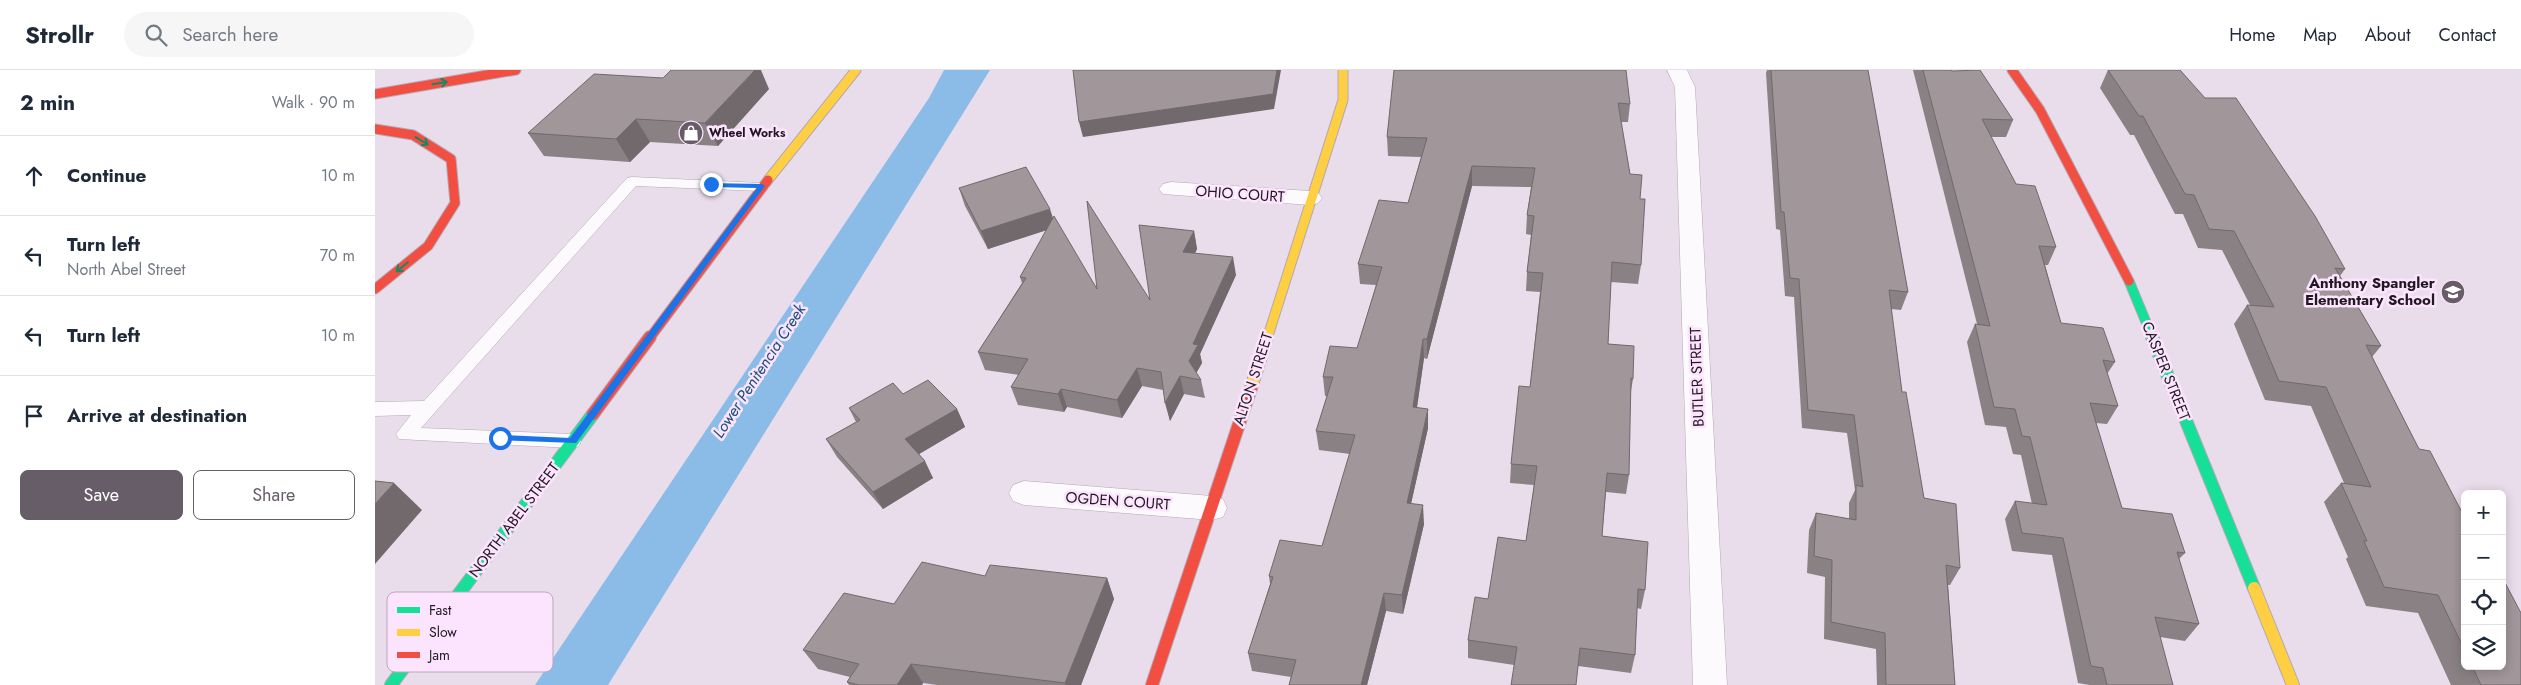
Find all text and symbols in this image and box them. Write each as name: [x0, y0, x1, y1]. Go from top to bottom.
search box: [124, 12, 474, 57]
text: Strollr: [25, 17, 94, 52]
icon: search: [142, 21, 170, 49]
text: Search here: [182, 21, 278, 48]
text: Home: [2229, 22, 2275, 48]
text: Map: [2303, 22, 2337, 48]
text: About: [2365, 22, 2410, 48]
text: Contact: [2438, 22, 2496, 48]
one-way arrow: [432, 78, 448, 88]
text: 2 min: [20, 88, 75, 118]
text: Walk · 90 m: [272, 91, 355, 114]
shop icon: Wheel Works: [678, 120, 704, 146]
place label: Wheel Works: [709, 124, 786, 142]
one-way arrow: [414, 136, 428, 146]
icon: ahead: [20, 162, 48, 190]
text: Continue: [67, 162, 146, 189]
text: 10 m: [321, 164, 355, 187]
route end: [700, 173, 723, 196]
street label: OHIO COURT: [1195, 180, 1285, 208]
text: Turn left: [67, 231, 140, 258]
icon: left: [20, 242, 48, 270]
text: 70 m: [320, 244, 355, 267]
text: North Abel Street: [67, 258, 185, 281]
one-way arrow: [396, 261, 409, 272]
place label: Anthony Spangler Elementary School: [2305, 272, 2436, 311]
school or university icon: Anthony Spangler Elementary School: [2440, 279, 2466, 305]
water label: Lower Penitencia Creek: [707, 299, 812, 442]
street label: CASPER STREET: [2136, 318, 2196, 424]
icon: left: [20, 322, 48, 350]
text: Turn left: [67, 322, 140, 349]
text: 10 m: [321, 324, 355, 347]
street label: BUTLER STREET: [1684, 327, 1710, 427]
street label: ALTON STREET: [1228, 330, 1278, 428]
icon: arrive: [20, 402, 48, 430]
text: Arrive at destination: [67, 402, 247, 429]
route start: [489, 427, 512, 450]
street label: NORTH ABEL STREET: [463, 458, 565, 582]
button: Save: [20, 470, 183, 520]
button: Share: [193, 470, 355, 520]
street label: OGDEN COURT: [1065, 486, 1171, 516]
map controls: [2461, 490, 2506, 670]
button: +: [2461, 490, 2506, 535]
button: −: [2461, 535, 2506, 580]
button: locate: [2461, 580, 2506, 625]
legend: [387, 592, 553, 672]
text: Fast: [429, 600, 452, 620]
text: Slow: [429, 622, 457, 642]
button: layers: [2461, 625, 2506, 670]
text: Jam: [427, 645, 450, 665]

